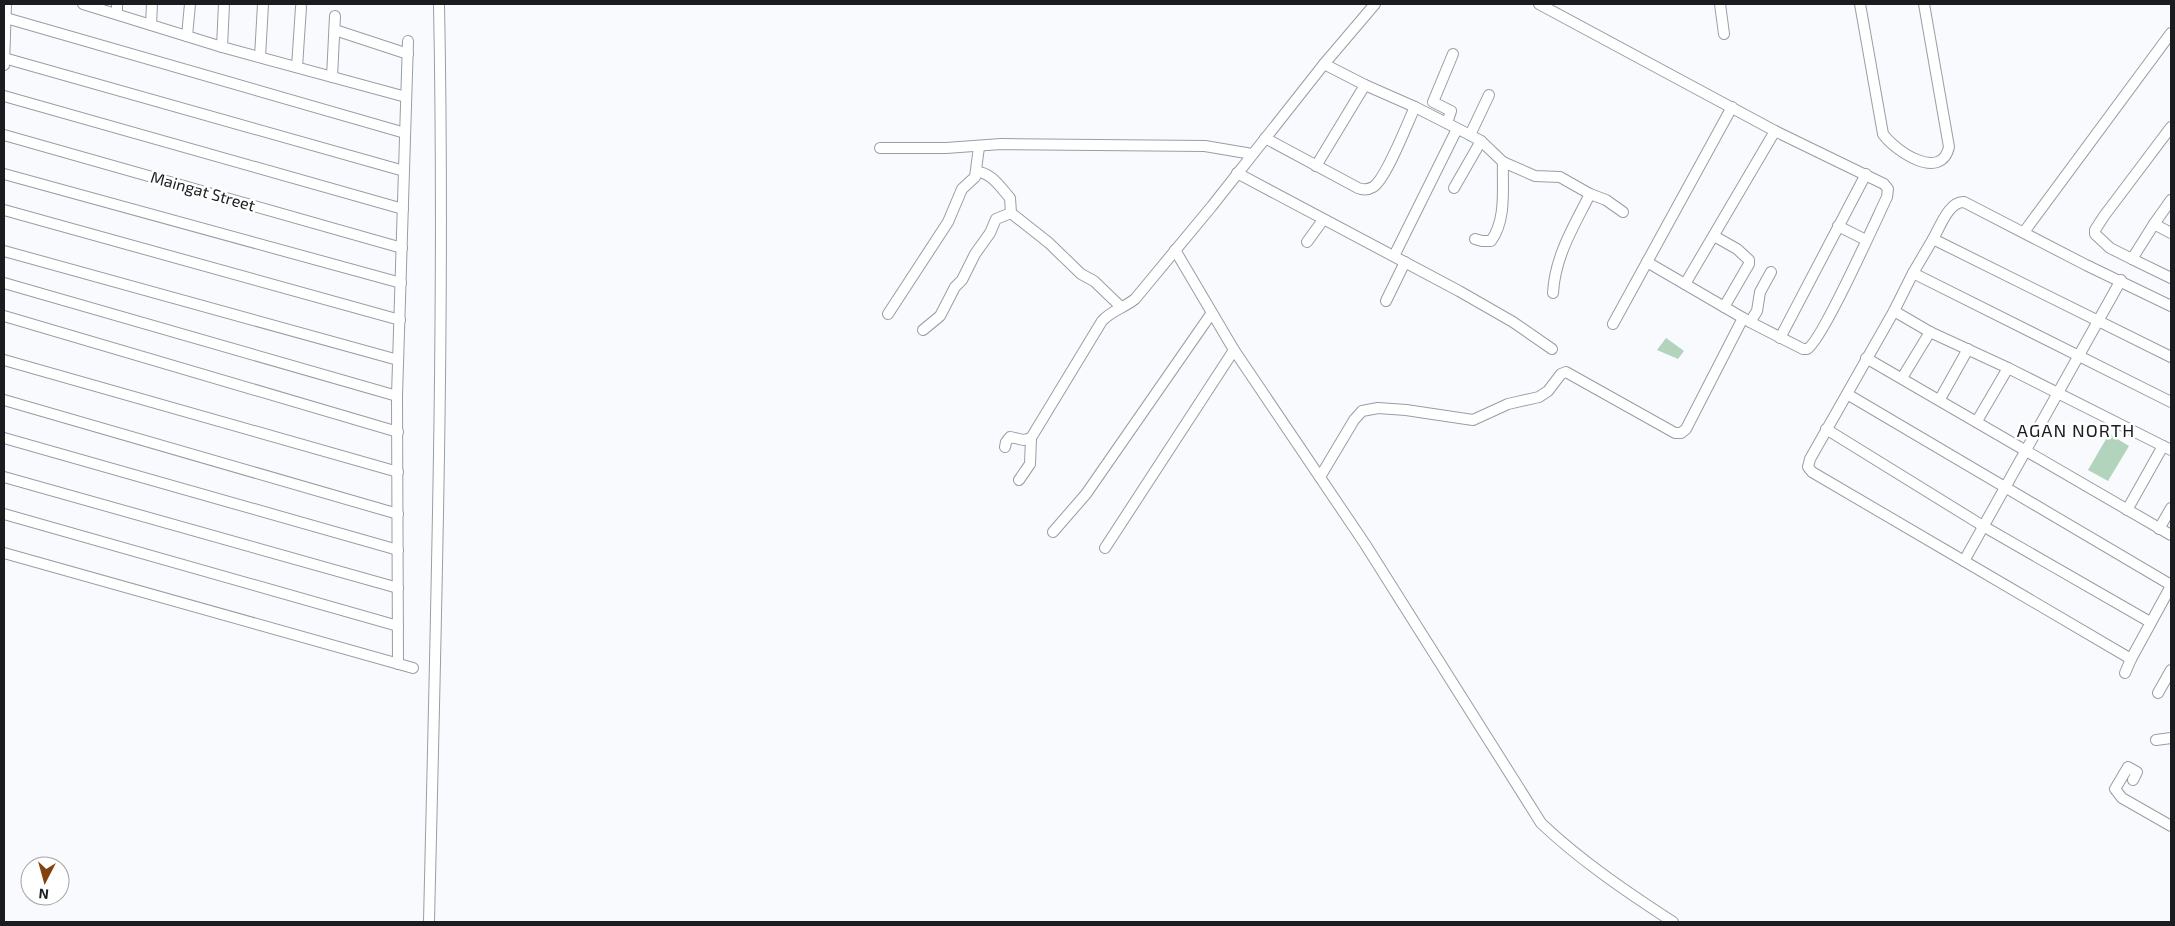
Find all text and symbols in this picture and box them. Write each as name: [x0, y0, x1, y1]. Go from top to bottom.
street label: Maingat Street: [149, 167, 258, 215]
district label: AGAN NORTH: [2017, 419, 2135, 441]
north arrow: [20, 856, 70, 906]
text: N: [38, 885, 50, 903]

